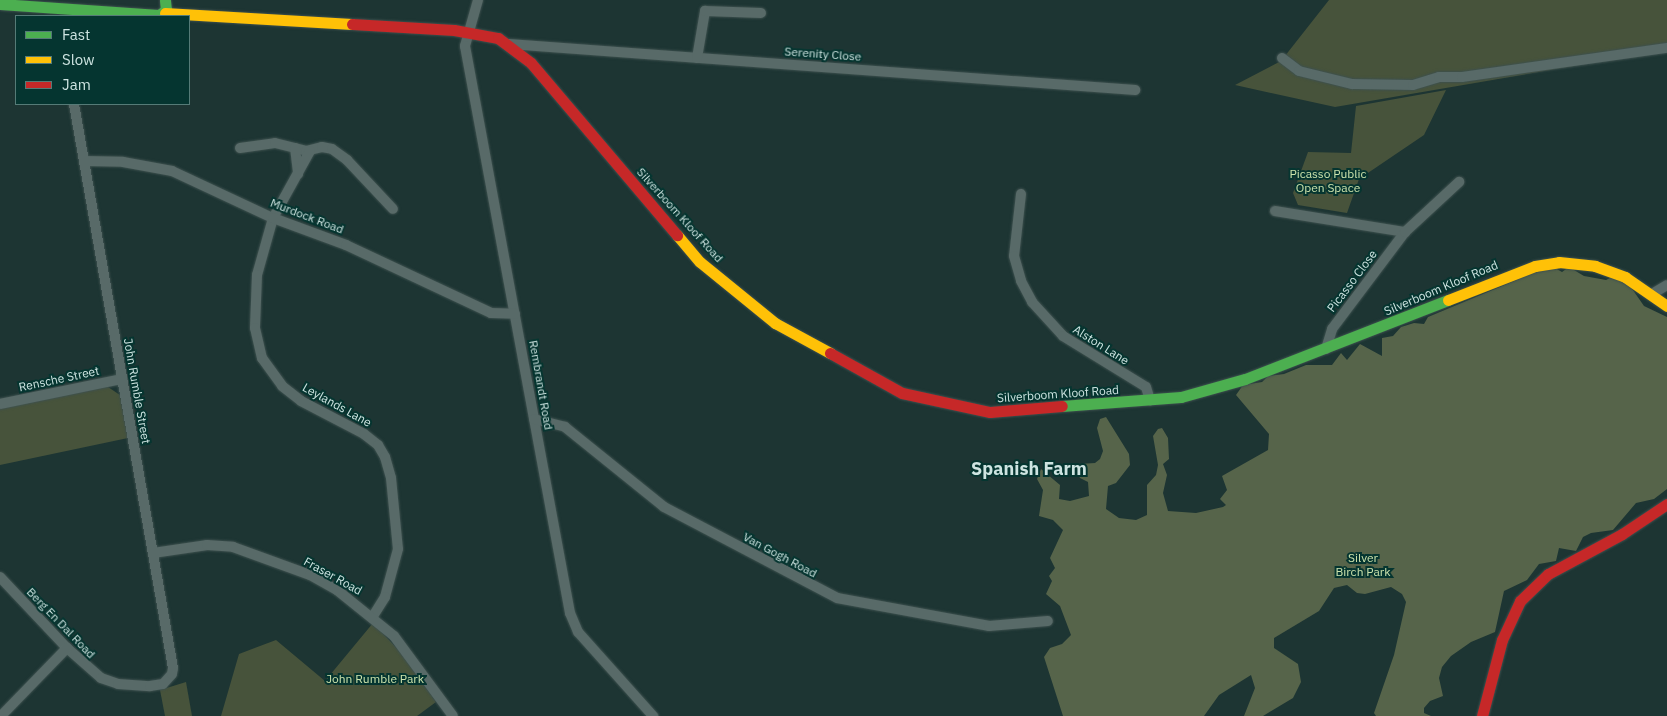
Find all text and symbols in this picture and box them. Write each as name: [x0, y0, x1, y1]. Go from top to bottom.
legend: [15, 15, 190, 105]
text: Fast: [62, 25, 90, 44]
street label: Serenity Close: [784, 44, 862, 64]
text: Slow: [62, 50, 95, 69]
text: Jam: [62, 75, 91, 94]
street label: Silverboom Kloof Road: [634, 165, 726, 265]
park label: Picasso Public Open Space: [1289, 167, 1367, 195]
street label: Murdock Road: [268, 195, 346, 237]
street label: Picasso Close: [1324, 247, 1380, 315]
street label: Silverboom Kloof Road: [1382, 258, 1500, 318]
street label: Alston Lane: [1070, 322, 1132, 368]
street label: John Rumble Street: [121, 337, 153, 445]
street label: Rembrandt Road: [526, 339, 556, 431]
street label: Rensche Street: [17, 363, 101, 395]
street label: Leylands Lane: [300, 380, 374, 430]
street label: Silverboom Kloof Road: [997, 383, 1119, 405]
district label: Spanish Farm: [971, 458, 1087, 480]
street label: Van Gogh Road: [741, 529, 819, 581]
park label: Silver Birch Park: [1335, 551, 1391, 579]
street label: Fraser Road: [301, 554, 365, 598]
street label: Berg En Dal Road: [24, 585, 98, 661]
park label: John Rumble Park: [326, 672, 424, 686]

